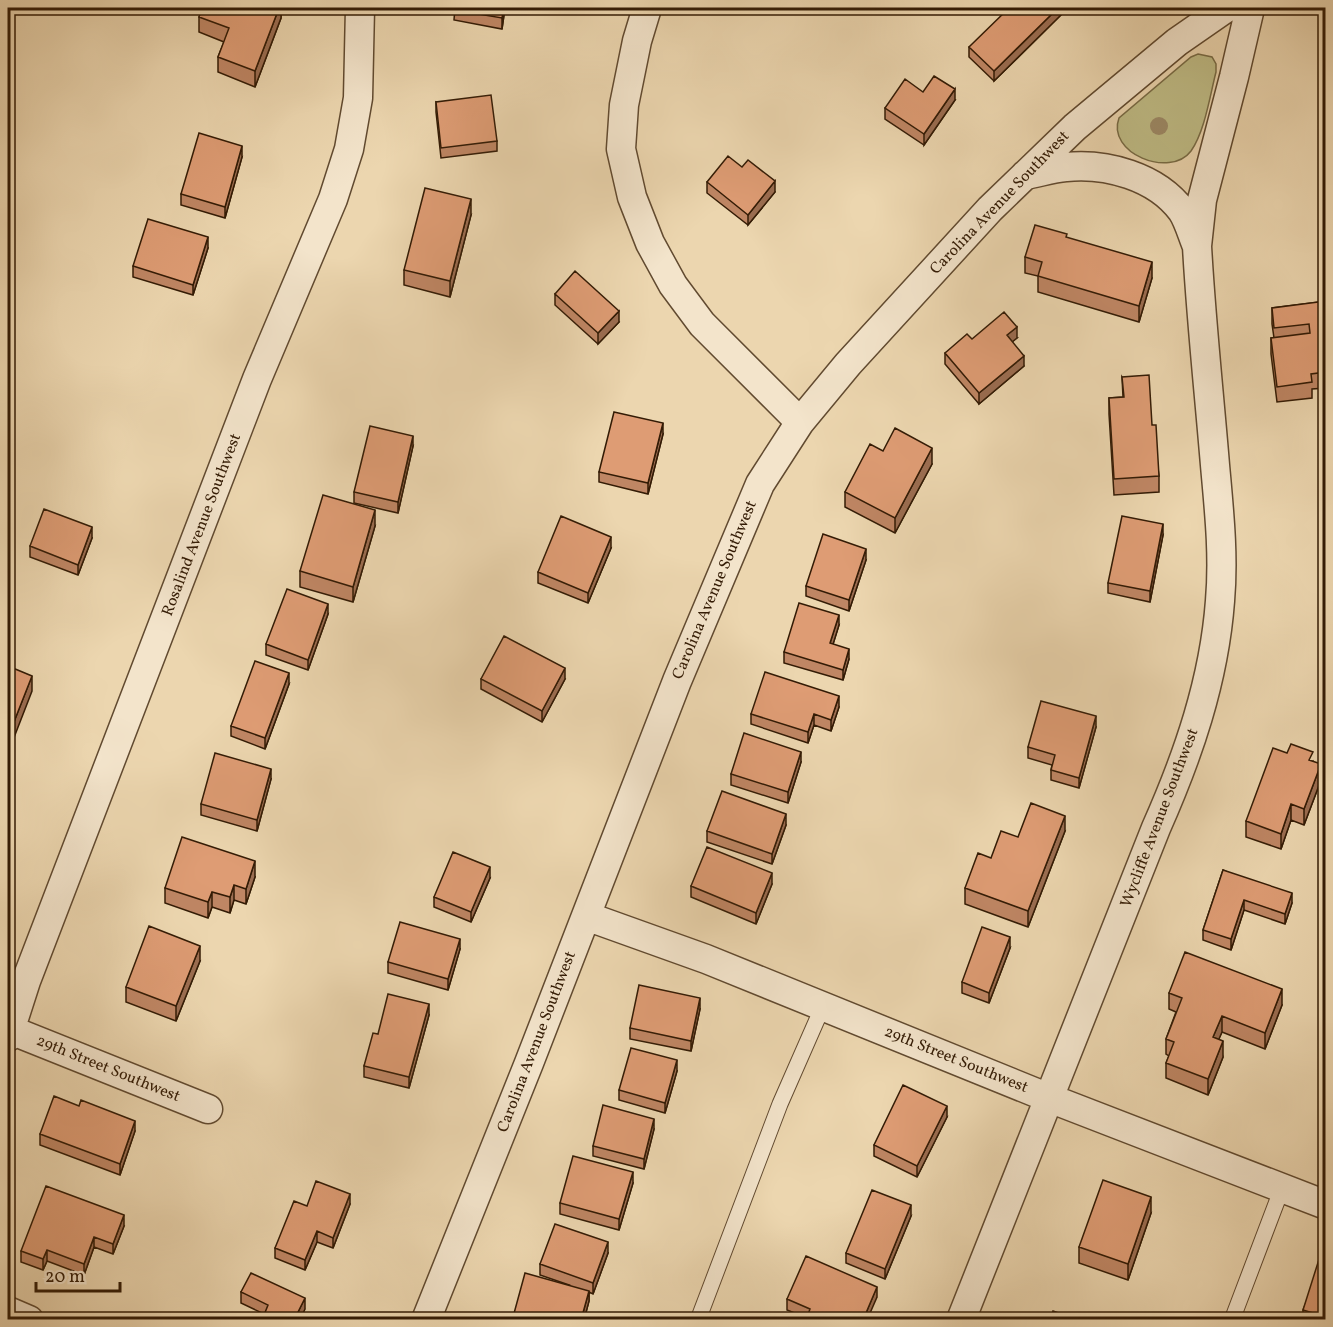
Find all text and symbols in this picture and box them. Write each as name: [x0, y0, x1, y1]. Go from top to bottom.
street label: Carolina Avenue Southwest: [925, 126, 1075, 280]
street label: Rosalind Avenue Southwest: [157, 430, 247, 620]
street label: Carolina Avenue Southwest: [667, 497, 763, 683]
street label: Wycliffe Avenue Southwest: [1116, 725, 1205, 911]
street label: Carolina Avenue Southwest: [492, 948, 582, 1136]
street label: 29th Street Southwest: [881, 1021, 1032, 1099]
street label: 29th Street Southwest: [33, 1030, 184, 1108]
scale bar: [36, 1255, 120, 1293]
text: 20 m: [45, 1265, 85, 1290]

